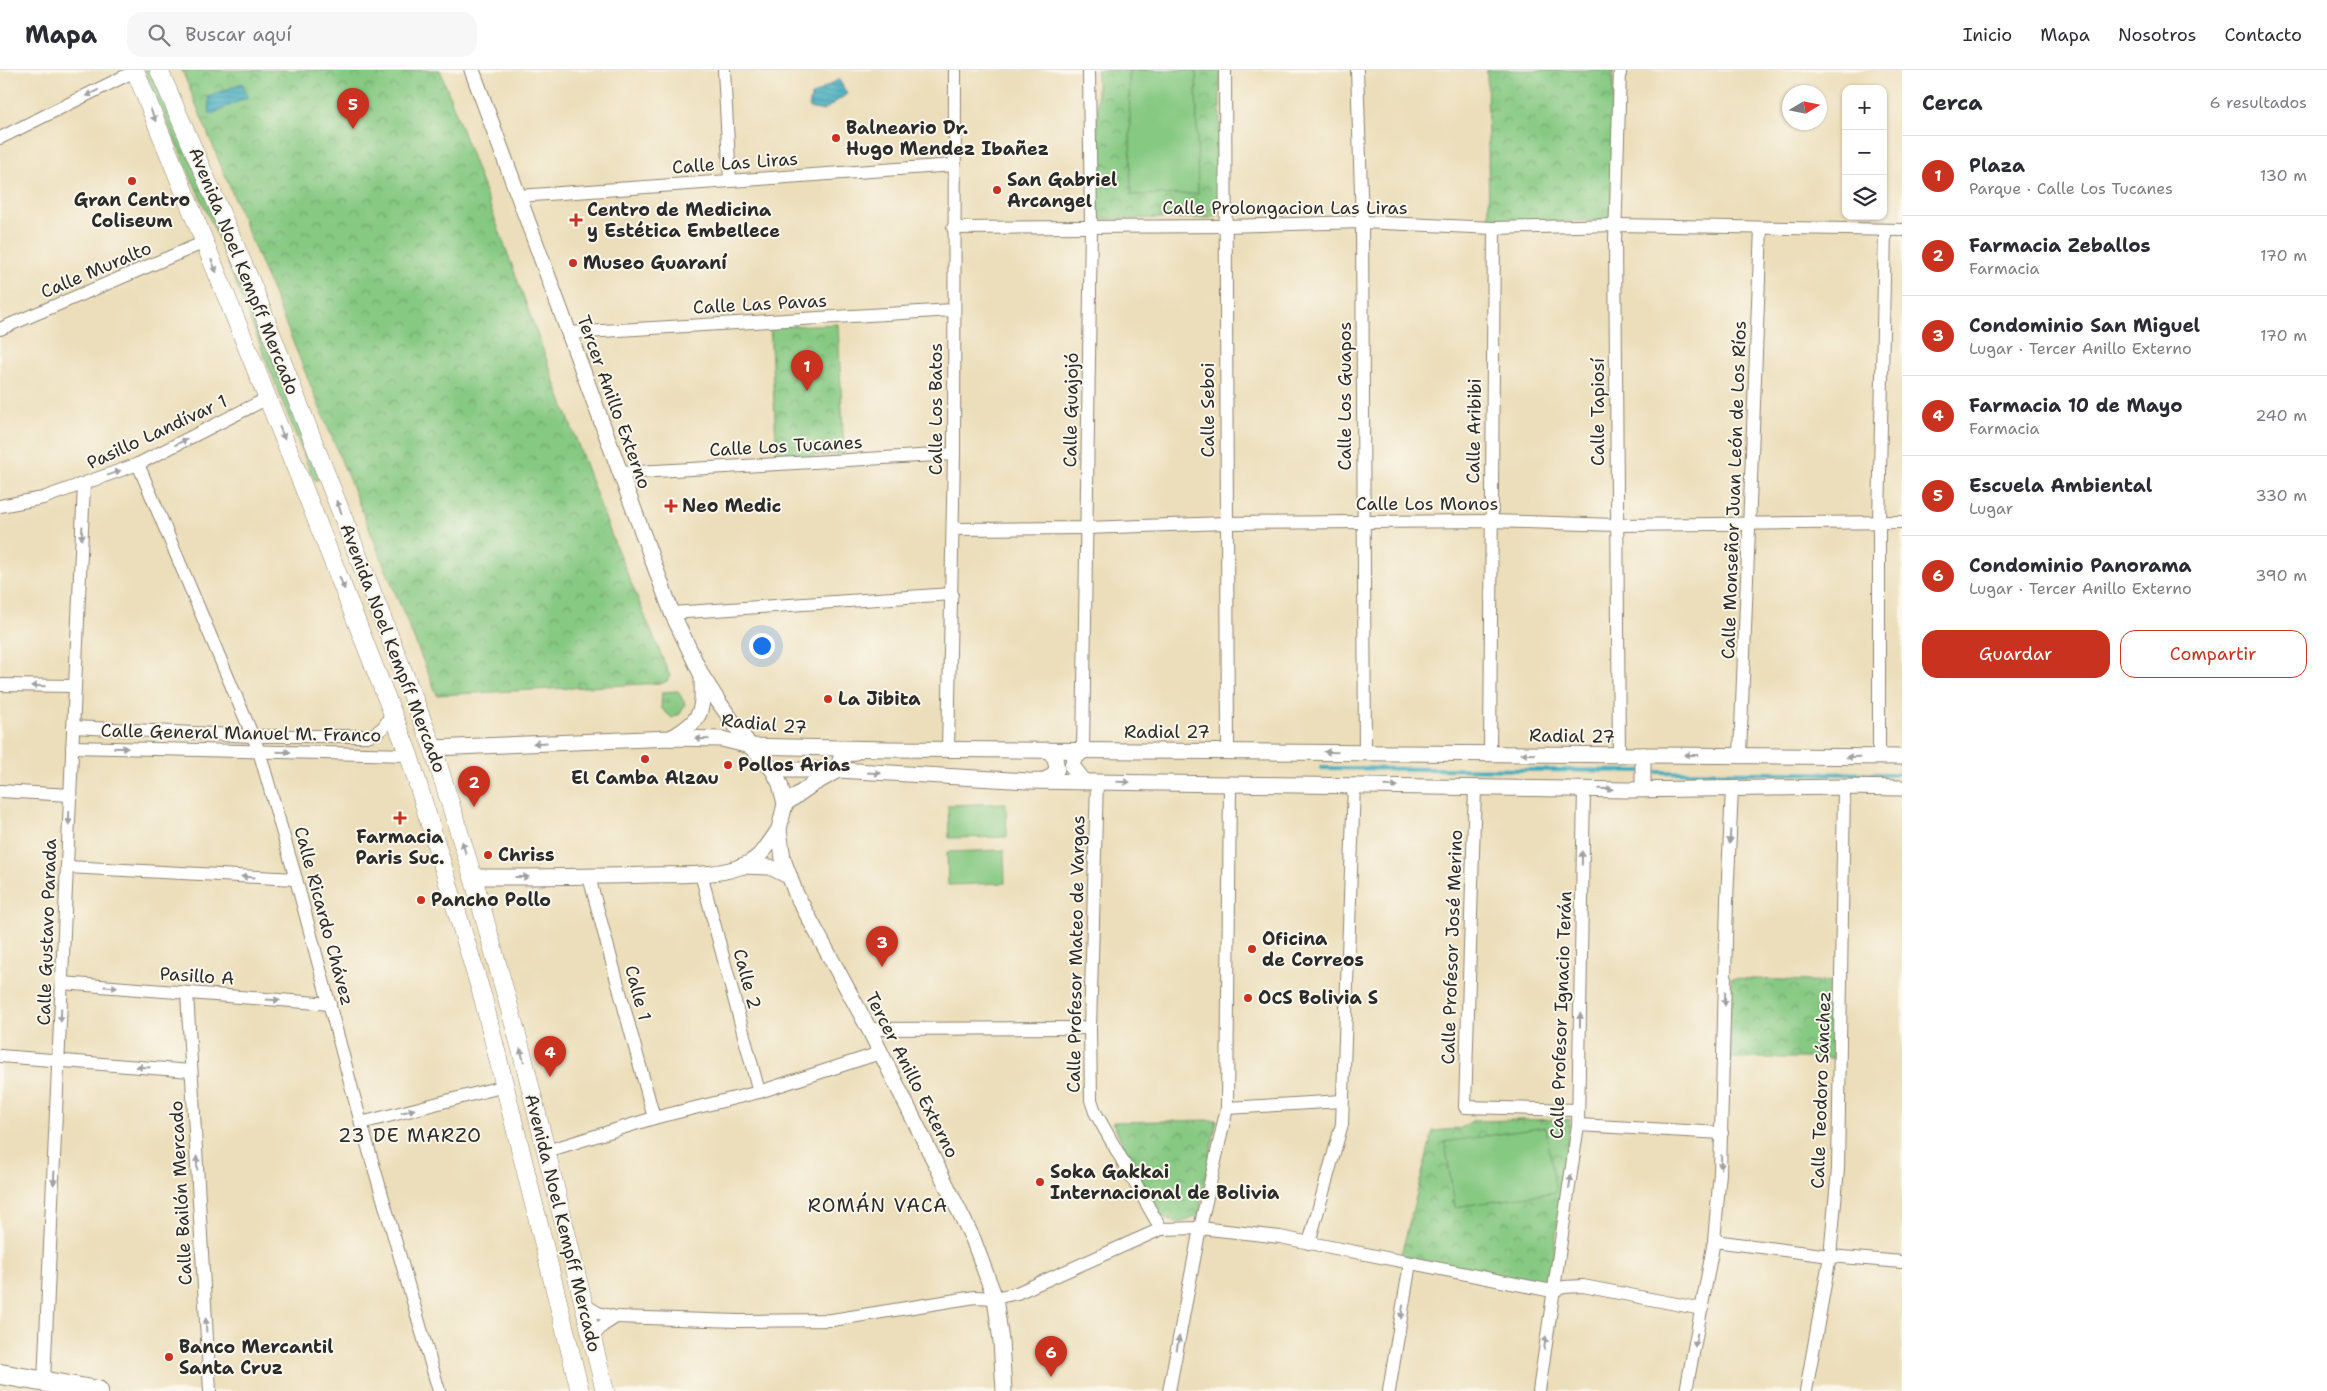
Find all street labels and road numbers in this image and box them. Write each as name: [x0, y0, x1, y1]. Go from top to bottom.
street label: Avenida Noel Kempff Mercado: [183, 144, 305, 398]
street label: Calle Las Liras: [671, 147, 799, 179]
street label: Calle Prolongacion Las Liras: [1162, 196, 1408, 220]
street label: Calle Muralto: [37, 236, 155, 304]
street label: Calle Las Pavas: [692, 289, 828, 319]
street label: Tercer Anillo Externo: [571, 312, 657, 492]
street label: Calle Monseñor Juan León de Los Ríos: [1716, 320, 1752, 660]
street label: Calle Los Guapos: [1333, 322, 1357, 470]
street label: Calle Los Batos: [924, 343, 948, 475]
street label: Calle Guajojó: [1058, 352, 1084, 468]
street label: Calle Tapiosí: [1586, 358, 1610, 466]
street label: Calle Seboi: [1196, 362, 1220, 458]
street label: Calle Aribibi: [1461, 378, 1487, 484]
street label: Pasillo Landívar 1: [83, 389, 231, 475]
street label: Calle Los Tucanes: [709, 430, 863, 462]
street label: Calle Los Monos: [1356, 492, 1498, 516]
street label: Avenida Noel Kempff Mercado: [334, 520, 452, 776]
street label: Radial 27: [720, 708, 808, 740]
street label: Calle General Manuel M. Franco: [101, 719, 381, 747]
street label: Radial 27: [1124, 720, 1210, 744]
street label: Radial 27: [1529, 723, 1615, 749]
street label: Calle Profesor Mateo de Vargas: [1062, 815, 1090, 1093]
street label: Calle Ricardo Chávez: [289, 824, 359, 1008]
street label: Calle Profesor José Merino: [1436, 829, 1468, 1065]
street label: Calle Gustavo Parada: [32, 838, 62, 1026]
street label: Calle Profesor Ignacio Terán: [1545, 891, 1577, 1139]
street label: Calle 2: [727, 946, 767, 1012]
street label: Pasillo A: [159, 961, 235, 991]
street label: Calle 1: [619, 963, 657, 1023]
street label: Tercer Anillo Externo: [860, 988, 964, 1162]
street label: Calle Teodoro Sánchez: [1806, 991, 1836, 1189]
street label: Avenida Noel Kempff Mercado: [519, 1092, 607, 1354]
street label: Calle Bailón Mercado: [164, 1100, 198, 1286]

